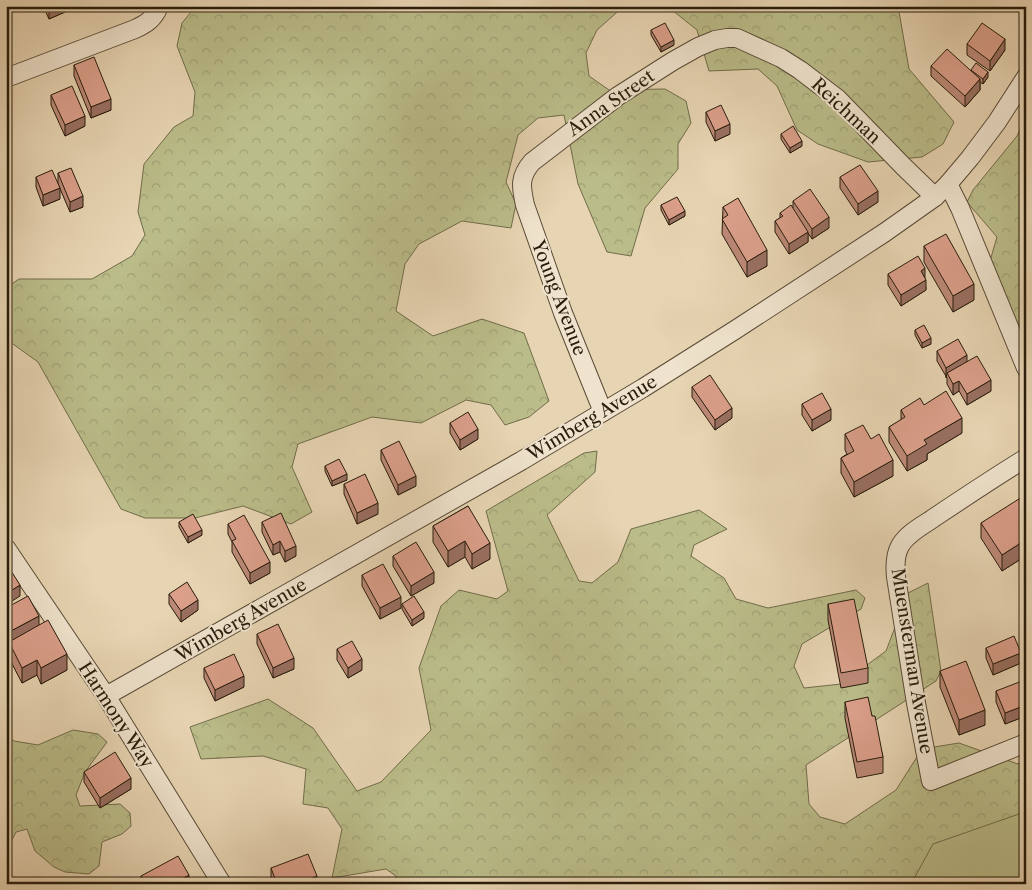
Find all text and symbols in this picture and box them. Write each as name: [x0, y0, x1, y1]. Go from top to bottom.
street label: Anna Street: [563, 65, 659, 142]
street label: Reichman: [807, 73, 885, 149]
street label: Young Avenue: [527, 236, 591, 359]
street label: Wimberg Avenue: [522, 370, 661, 466]
street label: Muensterman Avenue: [886, 567, 938, 755]
street label: Wimberg Avenue: [171, 573, 311, 667]
street label: Harmony Way: [74, 658, 159, 773]

